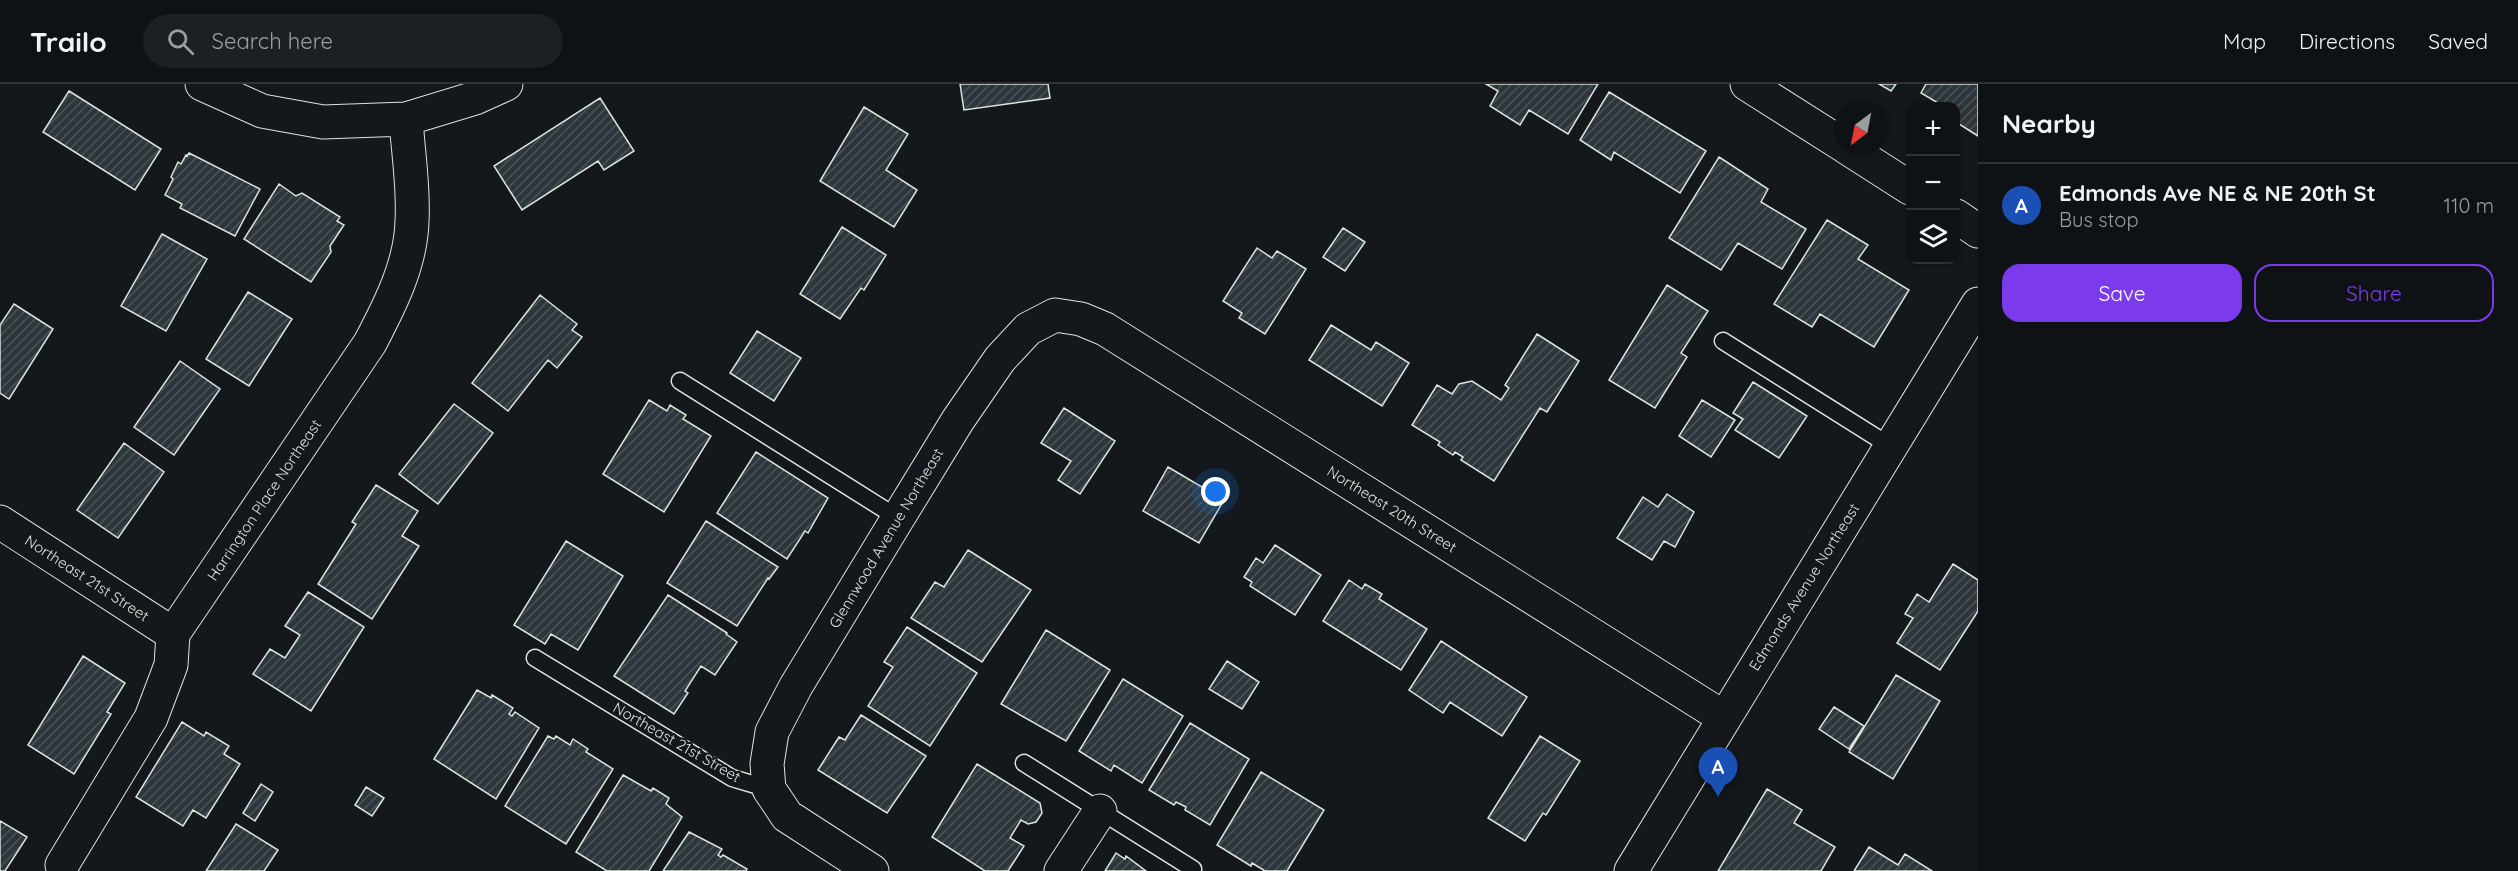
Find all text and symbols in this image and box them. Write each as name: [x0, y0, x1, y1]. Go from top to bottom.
search box: [143, 14, 563, 68]
text: Trailo: [30, 24, 107, 59]
icon: search: [164, 25, 197, 58]
text: Search here: [212, 27, 333, 55]
text: Map: [2223, 28, 2266, 54]
text: Directions: [2299, 28, 2395, 54]
text: Saved: [2428, 28, 2488, 54]
north arrow: [1834, 102, 1888, 156]
map controls: [1906, 102, 1960, 264]
button: +: [1906, 102, 1960, 156]
text: Nearby: [2002, 107, 2096, 140]
button: −: [1906, 156, 1960, 210]
text: Edmonds Ave NE & NE 20th St: [2059, 179, 2376, 207]
text: A: [2015, 193, 2028, 218]
text: 110 m: [2444, 193, 2494, 218]
text: Bus stop: [2059, 207, 2139, 232]
button: layers: [1906, 210, 1960, 264]
button: Save: [2002, 264, 2242, 322]
button: Share: [2254, 264, 2494, 322]
street label: Harrington Place Northeast: [203, 416, 325, 584]
street label: Glennwood Avenue Northeast: [825, 445, 947, 631]
street label: Northeast 20th Street: [1324, 461, 1460, 557]
your location: [1201, 477, 1230, 506]
street label: Edmonds Avenue Northeast: [1745, 500, 1863, 674]
street label: Northeast 21st Street: [21, 531, 153, 625]
street label: Northeast 21st Street: [610, 698, 744, 786]
pin: A: [1698, 748, 1738, 797]

